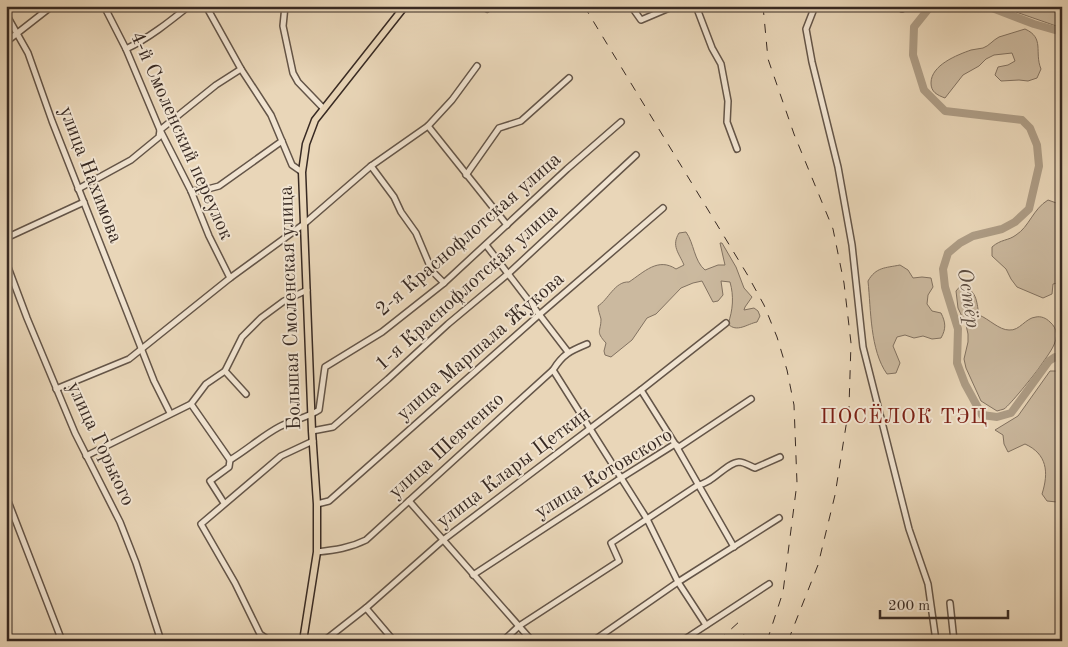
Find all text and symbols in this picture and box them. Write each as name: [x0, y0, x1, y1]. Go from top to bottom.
street label: 4-й Смоленский переулок: [126, 29, 236, 243]
street label: улица Нахимова: [55, 104, 125, 246]
street label: 2-я Краснофлотская улица: [373, 149, 565, 321]
street label: Большая Смоленская улица: [277, 185, 305, 431]
street label: 1-я Краснофлотская улица: [372, 201, 562, 375]
water label: Остёр: [953, 266, 983, 330]
street label: улица Маршала Жукова: [393, 269, 569, 425]
street label: улица Горького: [63, 379, 137, 509]
street label: улица Шевченко: [385, 389, 509, 503]
district label: ПОСЁЛОК ТЭЦ: [820, 403, 988, 428]
street label: улица Клары Цеткин: [433, 404, 595, 532]
street label: улица Котовского: [532, 425, 676, 523]
scale bar: [880, 587, 1008, 619]
text: 200 m: [888, 599, 930, 614]

